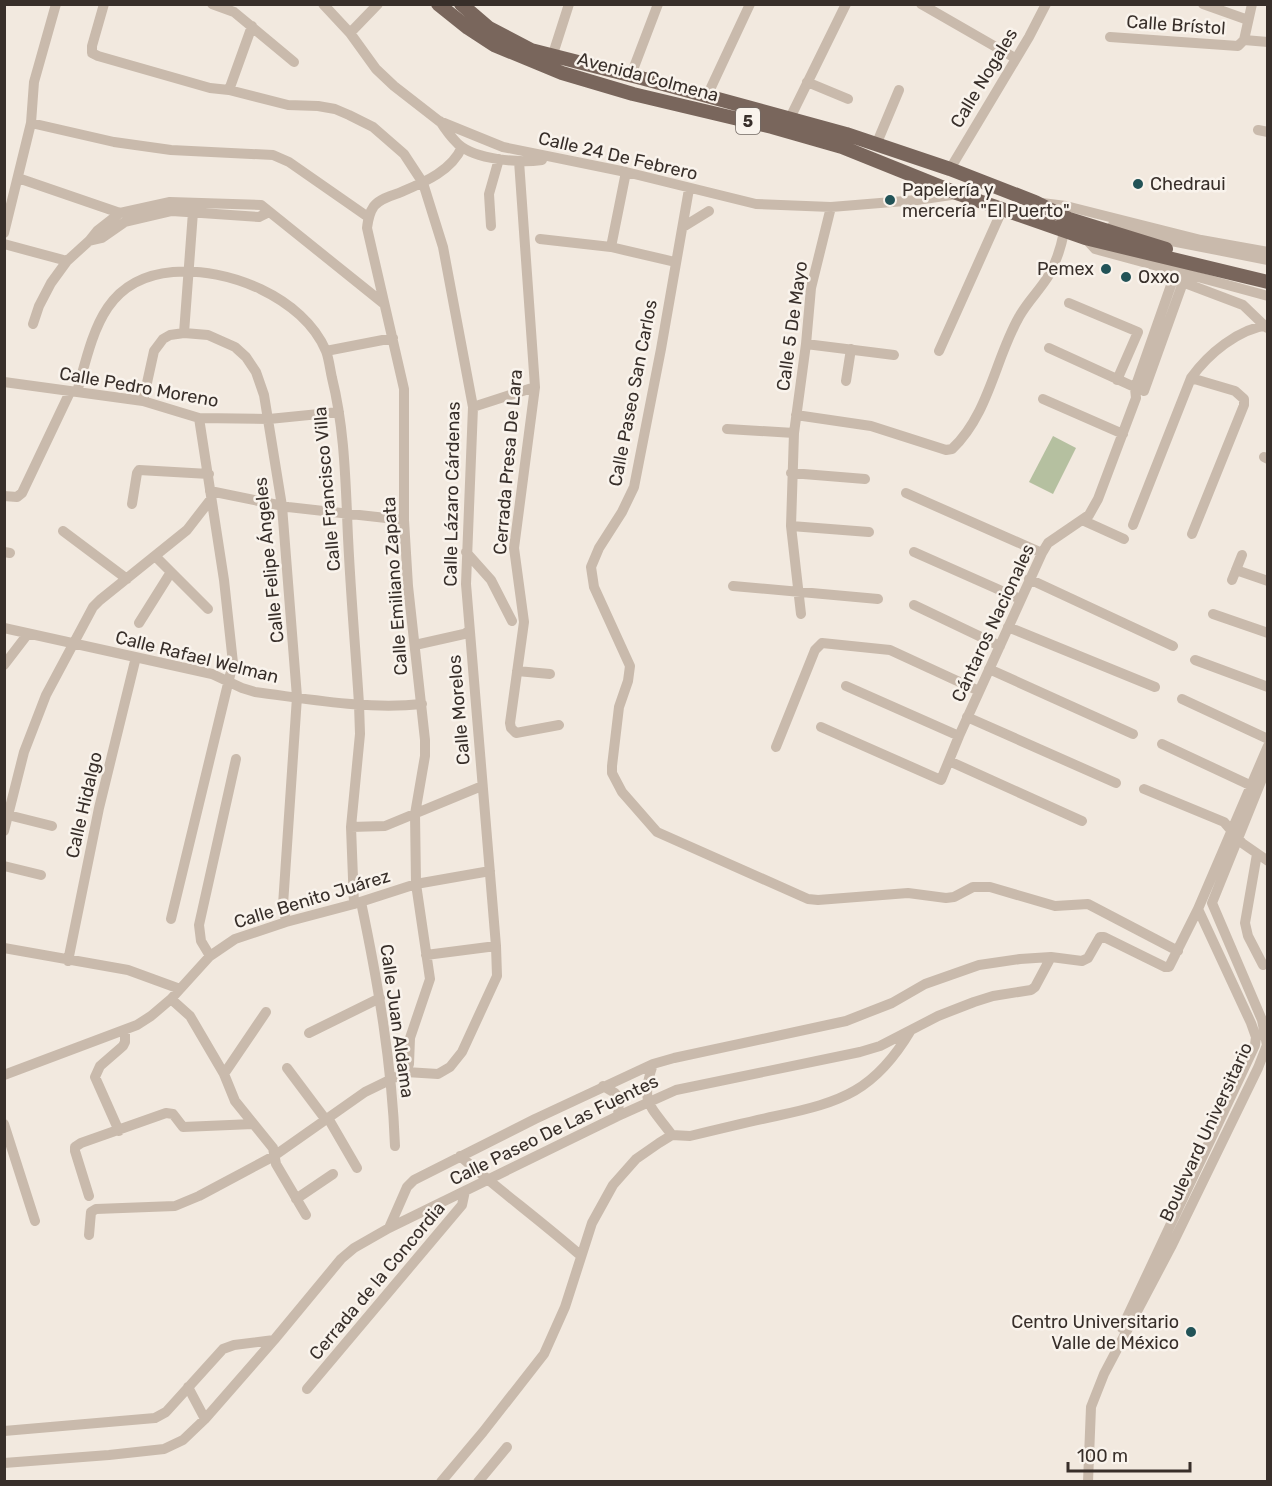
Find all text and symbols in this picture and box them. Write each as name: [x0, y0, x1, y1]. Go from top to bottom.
street label: Calle Brístol: [1126, 11, 1226, 39]
street label: Calle Nogales: [946, 24, 1022, 132]
street label: Avenida Colmena: [575, 48, 721, 106]
road number: 5: [736, 108, 760, 134]
street label: Calle 24 De Febrero: [536, 127, 700, 185]
place label: Chedraui: [1150, 173, 1226, 195]
marker: Chedraui: [1131, 177, 1145, 191]
place label: Papelería y mercería "El Puerto": [902, 179, 1070, 222]
marker: Papelería y mercería "El Puerto": [883, 193, 897, 207]
place label: Pemex: [1037, 258, 1094, 280]
street label: Calle 5 De Mayo: [772, 260, 812, 392]
marker: Pemex: [1099, 262, 1113, 276]
place label: Oxxo: [1138, 266, 1180, 288]
marker: Oxxo: [1119, 270, 1133, 284]
street label: Calle Paseo San Carlos: [604, 298, 662, 488]
street label: Calle Pedro Moreno: [58, 362, 220, 412]
street label: Cerrada Presa De Lara: [489, 368, 527, 556]
street label: Calle Lázaro Cárdenas: [439, 401, 465, 587]
street label: Calle Francisco Villa: [309, 406, 345, 572]
street label: Calle Felipe Ángeles: [249, 476, 289, 644]
street label: Calle Emiliano Zapata: [378, 496, 412, 676]
street label: Cántaros Nacionales: [947, 540, 1039, 706]
street label: Calle Rafael Welman: [113, 626, 281, 688]
street label: Calle Morelos: [443, 654, 475, 766]
street label: Calle Hidalgo: [61, 750, 107, 860]
street label: Calle Benito Juárez: [231, 865, 393, 933]
street label: Calle Juan Aldama: [375, 943, 419, 1099]
street label: Boulevard Universitario: [1155, 1039, 1257, 1225]
street label: Calle Paseo De Las Fuentes: [446, 1070, 662, 1190]
street label: Cerrada de la Concordia: [304, 1197, 450, 1365]
place label: Centro Universitario Valle de México: [1011, 1311, 1179, 1354]
marker: Centro Universitario Valle de México: [1184, 1325, 1198, 1339]
scale bar: [1068, 1435, 1190, 1473]
text: 100 m: [1077, 1445, 1128, 1467]

